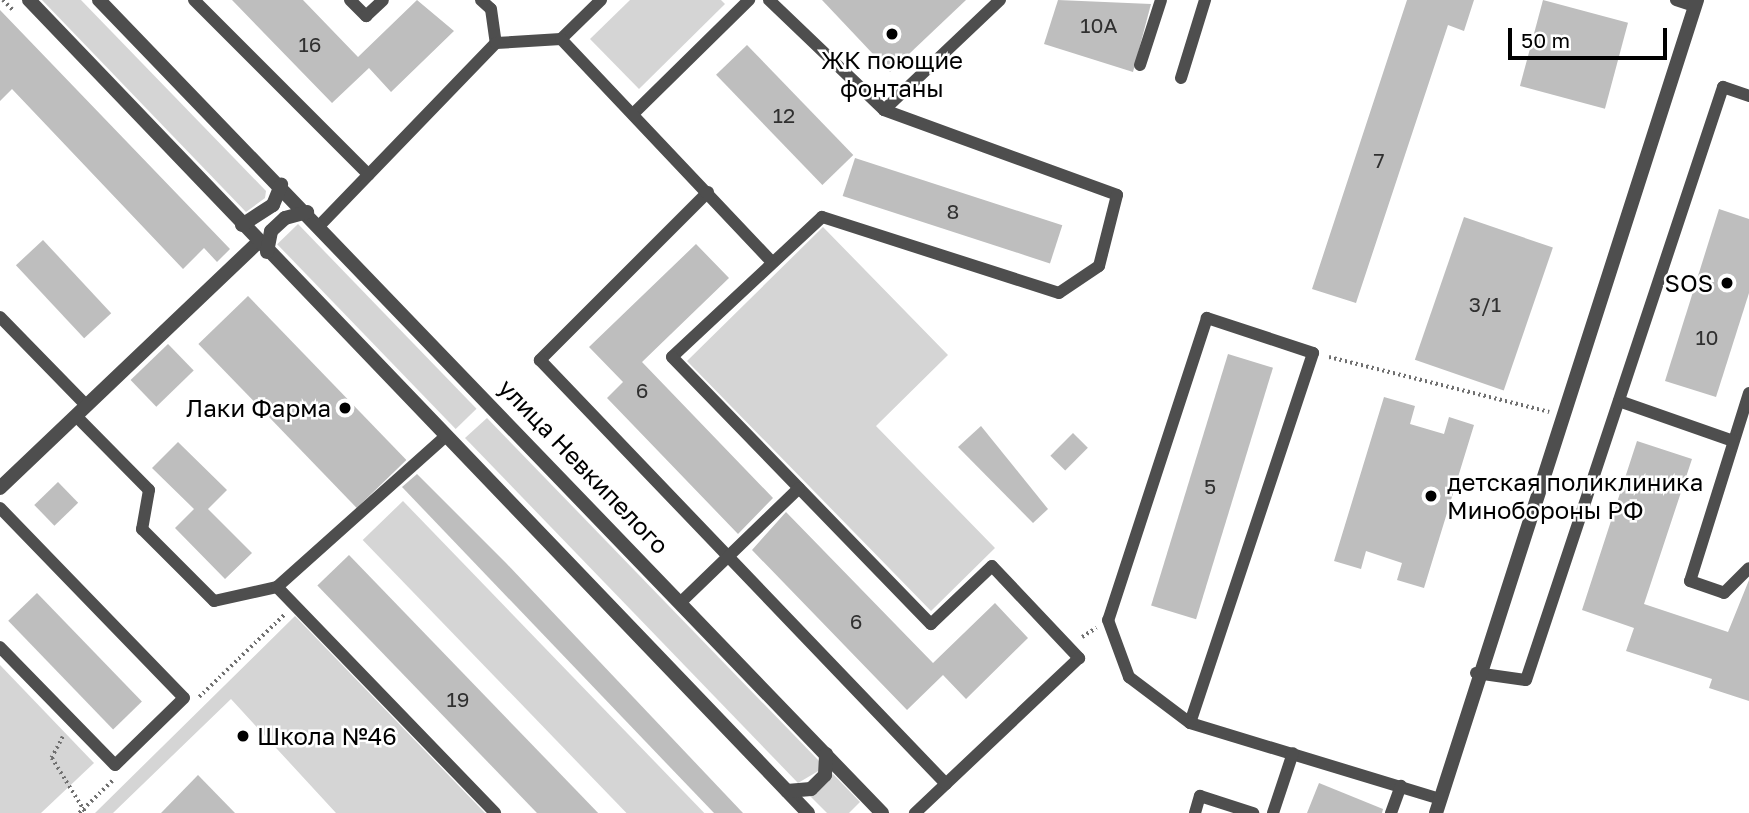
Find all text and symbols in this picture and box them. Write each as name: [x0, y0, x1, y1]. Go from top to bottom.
house number: 10А: [1080, 12, 1118, 38]
scale bar: [1511, 14, 1670, 58]
marker: ЖК поющие фонтаны: [884, 26, 900, 42]
text: 50 m: [1521, 27, 1570, 53]
house number: 16: [299, 31, 321, 57]
place label: ЖК поющие фонтаны: [821, 46, 963, 102]
house number: 12: [773, 102, 795, 128]
house number: 7: [1373, 147, 1385, 173]
house number: 8: [947, 198, 959, 224]
place label: SOS: [1665, 269, 1713, 297]
marker: SOS: [1719, 275, 1735, 291]
house number: 3/1: [1469, 291, 1501, 317]
house number: 10: [1695, 324, 1719, 350]
street label: улица Невкипелого: [493, 372, 675, 560]
house number: 6: [636, 377, 648, 403]
place label: Лаки Фарма: [186, 394, 331, 422]
marker: Лаки Фарма: [337, 400, 353, 416]
place label: детская поликлиника Минобороны РФ: [1447, 468, 1703, 524]
house number: 5: [1204, 473, 1216, 499]
marker: детская поликлиника Минобороны РФ: [1421, 486, 1441, 506]
house number: 6: [850, 608, 862, 634]
house number: 19: [447, 686, 469, 712]
place label: Школа №46: [257, 722, 397, 750]
marker: Школа №46: [235, 728, 251, 744]

